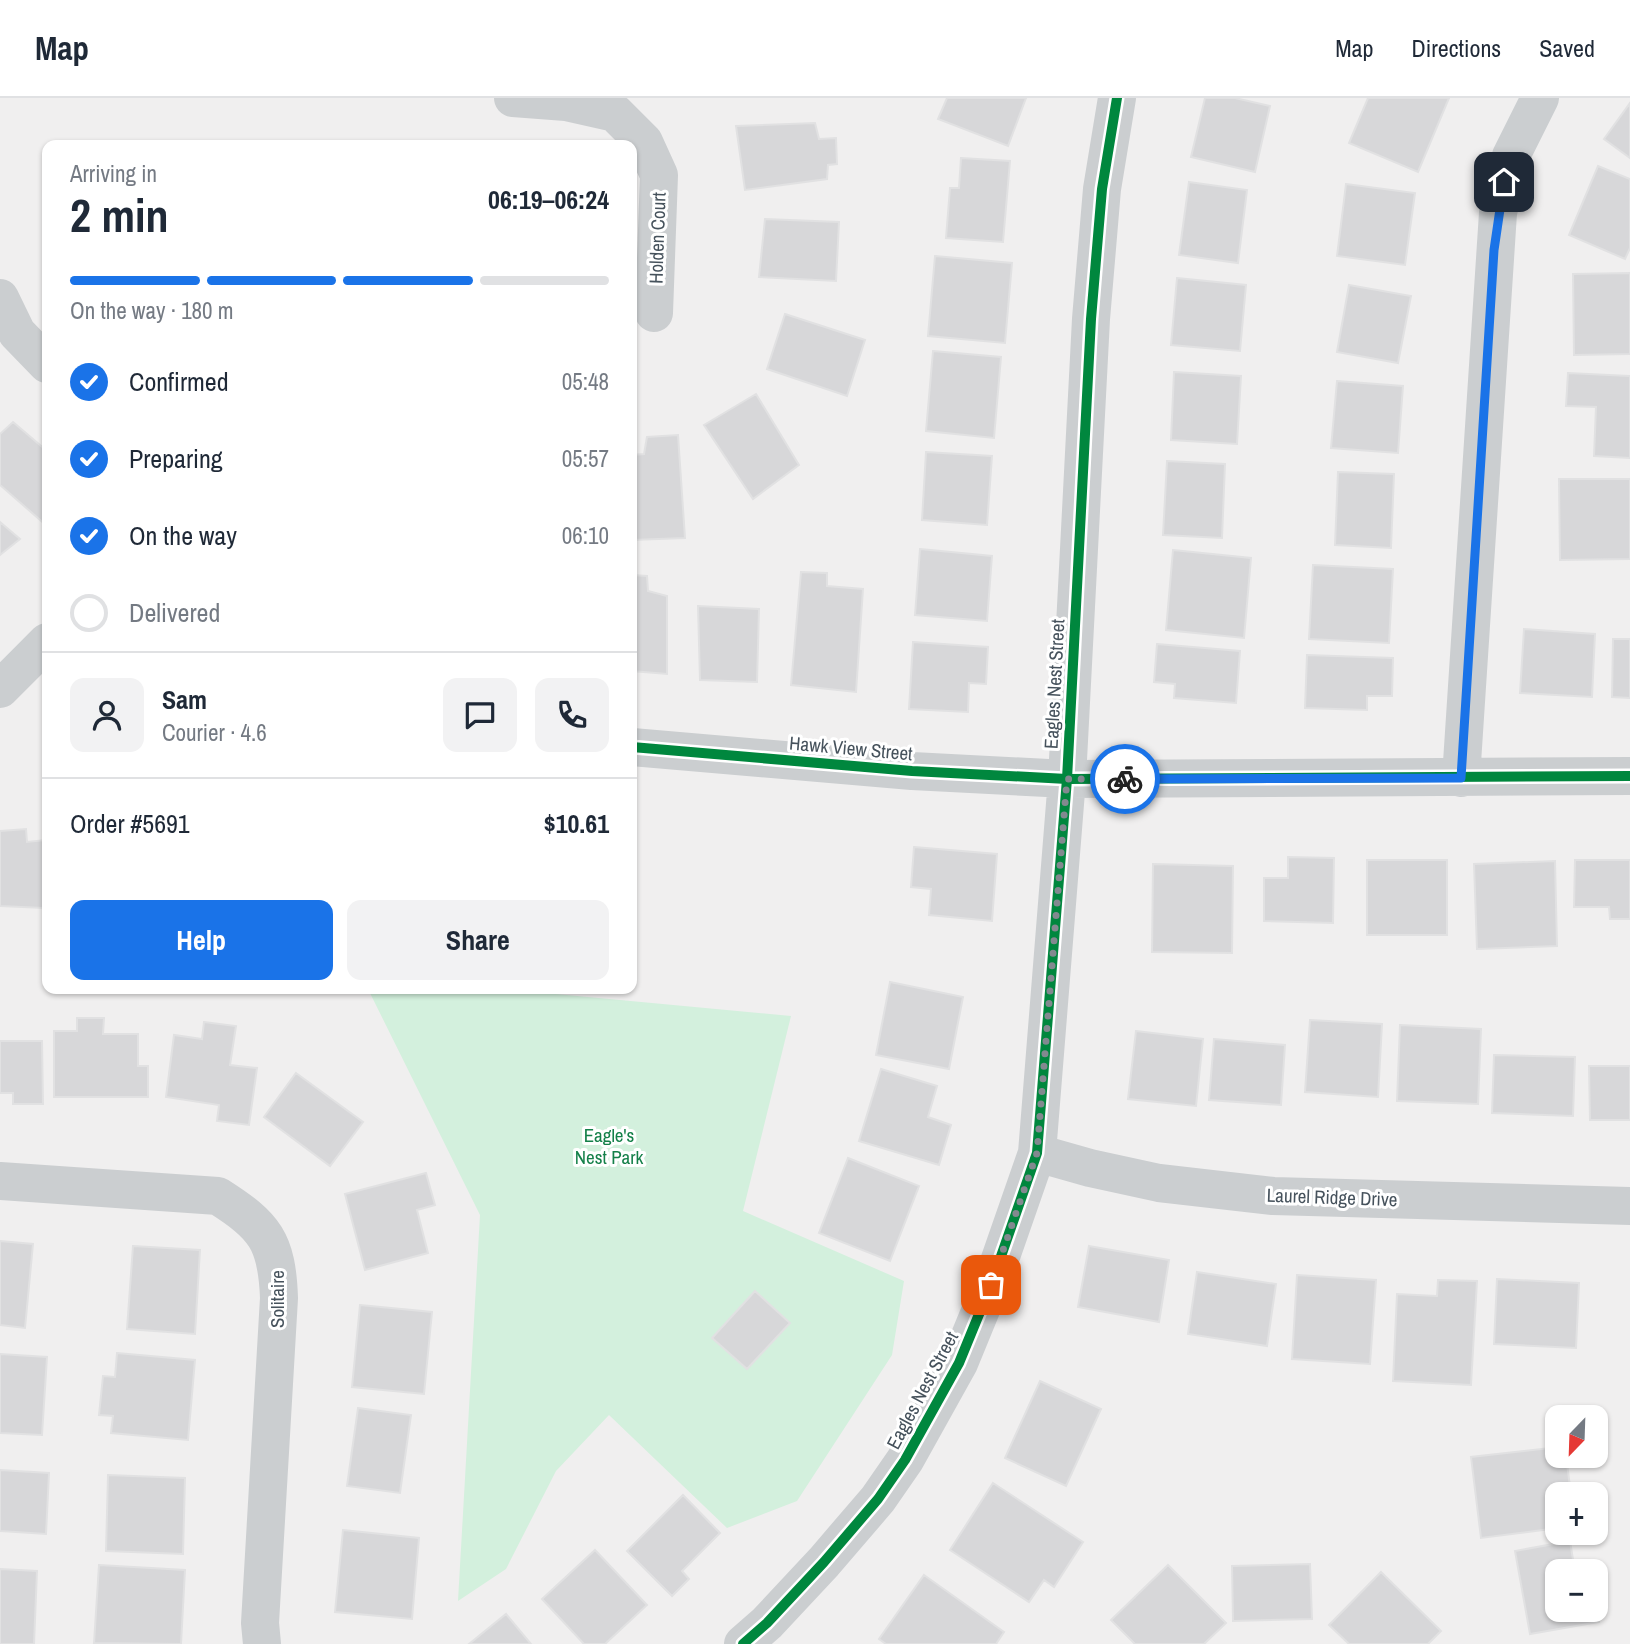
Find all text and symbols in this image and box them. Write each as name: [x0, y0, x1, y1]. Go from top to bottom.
text: Map: [35, 26, 89, 70]
text: Map: [1335, 32, 1373, 64]
text: Directions: [1411, 32, 1501, 64]
text: Saved: [1539, 32, 1595, 64]
pin: [1474, 152, 1534, 212]
text: Arriving in: [70, 158, 157, 189]
icon: home: [1485, 163, 1523, 201]
text: 06:19–06:24: [488, 182, 609, 217]
text: 2 min: [70, 184, 169, 246]
street label: Holden Court: [642, 191, 672, 284]
text: On the way · 180 m: [70, 295, 234, 326]
icon: check: [70, 363, 108, 401]
text: Confirmed: [129, 364, 229, 399]
text: 05:48: [562, 366, 609, 397]
icon: check: [70, 440, 108, 478]
text: Preparing: [129, 441, 223, 476]
text: 05:57: [562, 443, 609, 474]
icon: check: [70, 517, 108, 555]
text: On the way: [129, 518, 237, 553]
text: 06:10: [562, 520, 609, 551]
text: Delivered: [129, 595, 220, 630]
street label: Eagles Nest Street: [1038, 618, 1070, 750]
button: person: [70, 678, 144, 752]
button: chat: [443, 678, 517, 752]
button: phone: [535, 678, 609, 752]
text: Sam: [162, 682, 207, 717]
text: Courier · 4.6: [162, 717, 267, 748]
street label: Hawk View Street: [788, 730, 914, 766]
courier: [1090, 744, 1160, 814]
icon: bike: [1106, 760, 1144, 798]
text: Order #5691: [70, 806, 190, 841]
text: $10.61: [544, 806, 609, 841]
button: Help: [70, 900, 333, 980]
button: Share: [347, 900, 609, 980]
park label: Eagle's Nest Park: [575, 1122, 643, 1170]
street label: Laurel Ridge Drive: [1266, 1182, 1398, 1212]
pin: [961, 1255, 1021, 1315]
icon: bag: [972, 1266, 1010, 1304]
street label: Solitaire: [264, 1270, 290, 1328]
street label: Eagles Nest Street: [880, 1326, 964, 1453]
north arrow: [1545, 1405, 1608, 1468]
map controls: [1545, 1405, 1608, 1622]
button: +: [1545, 1482, 1608, 1545]
button: −: [1545, 1559, 1608, 1622]

